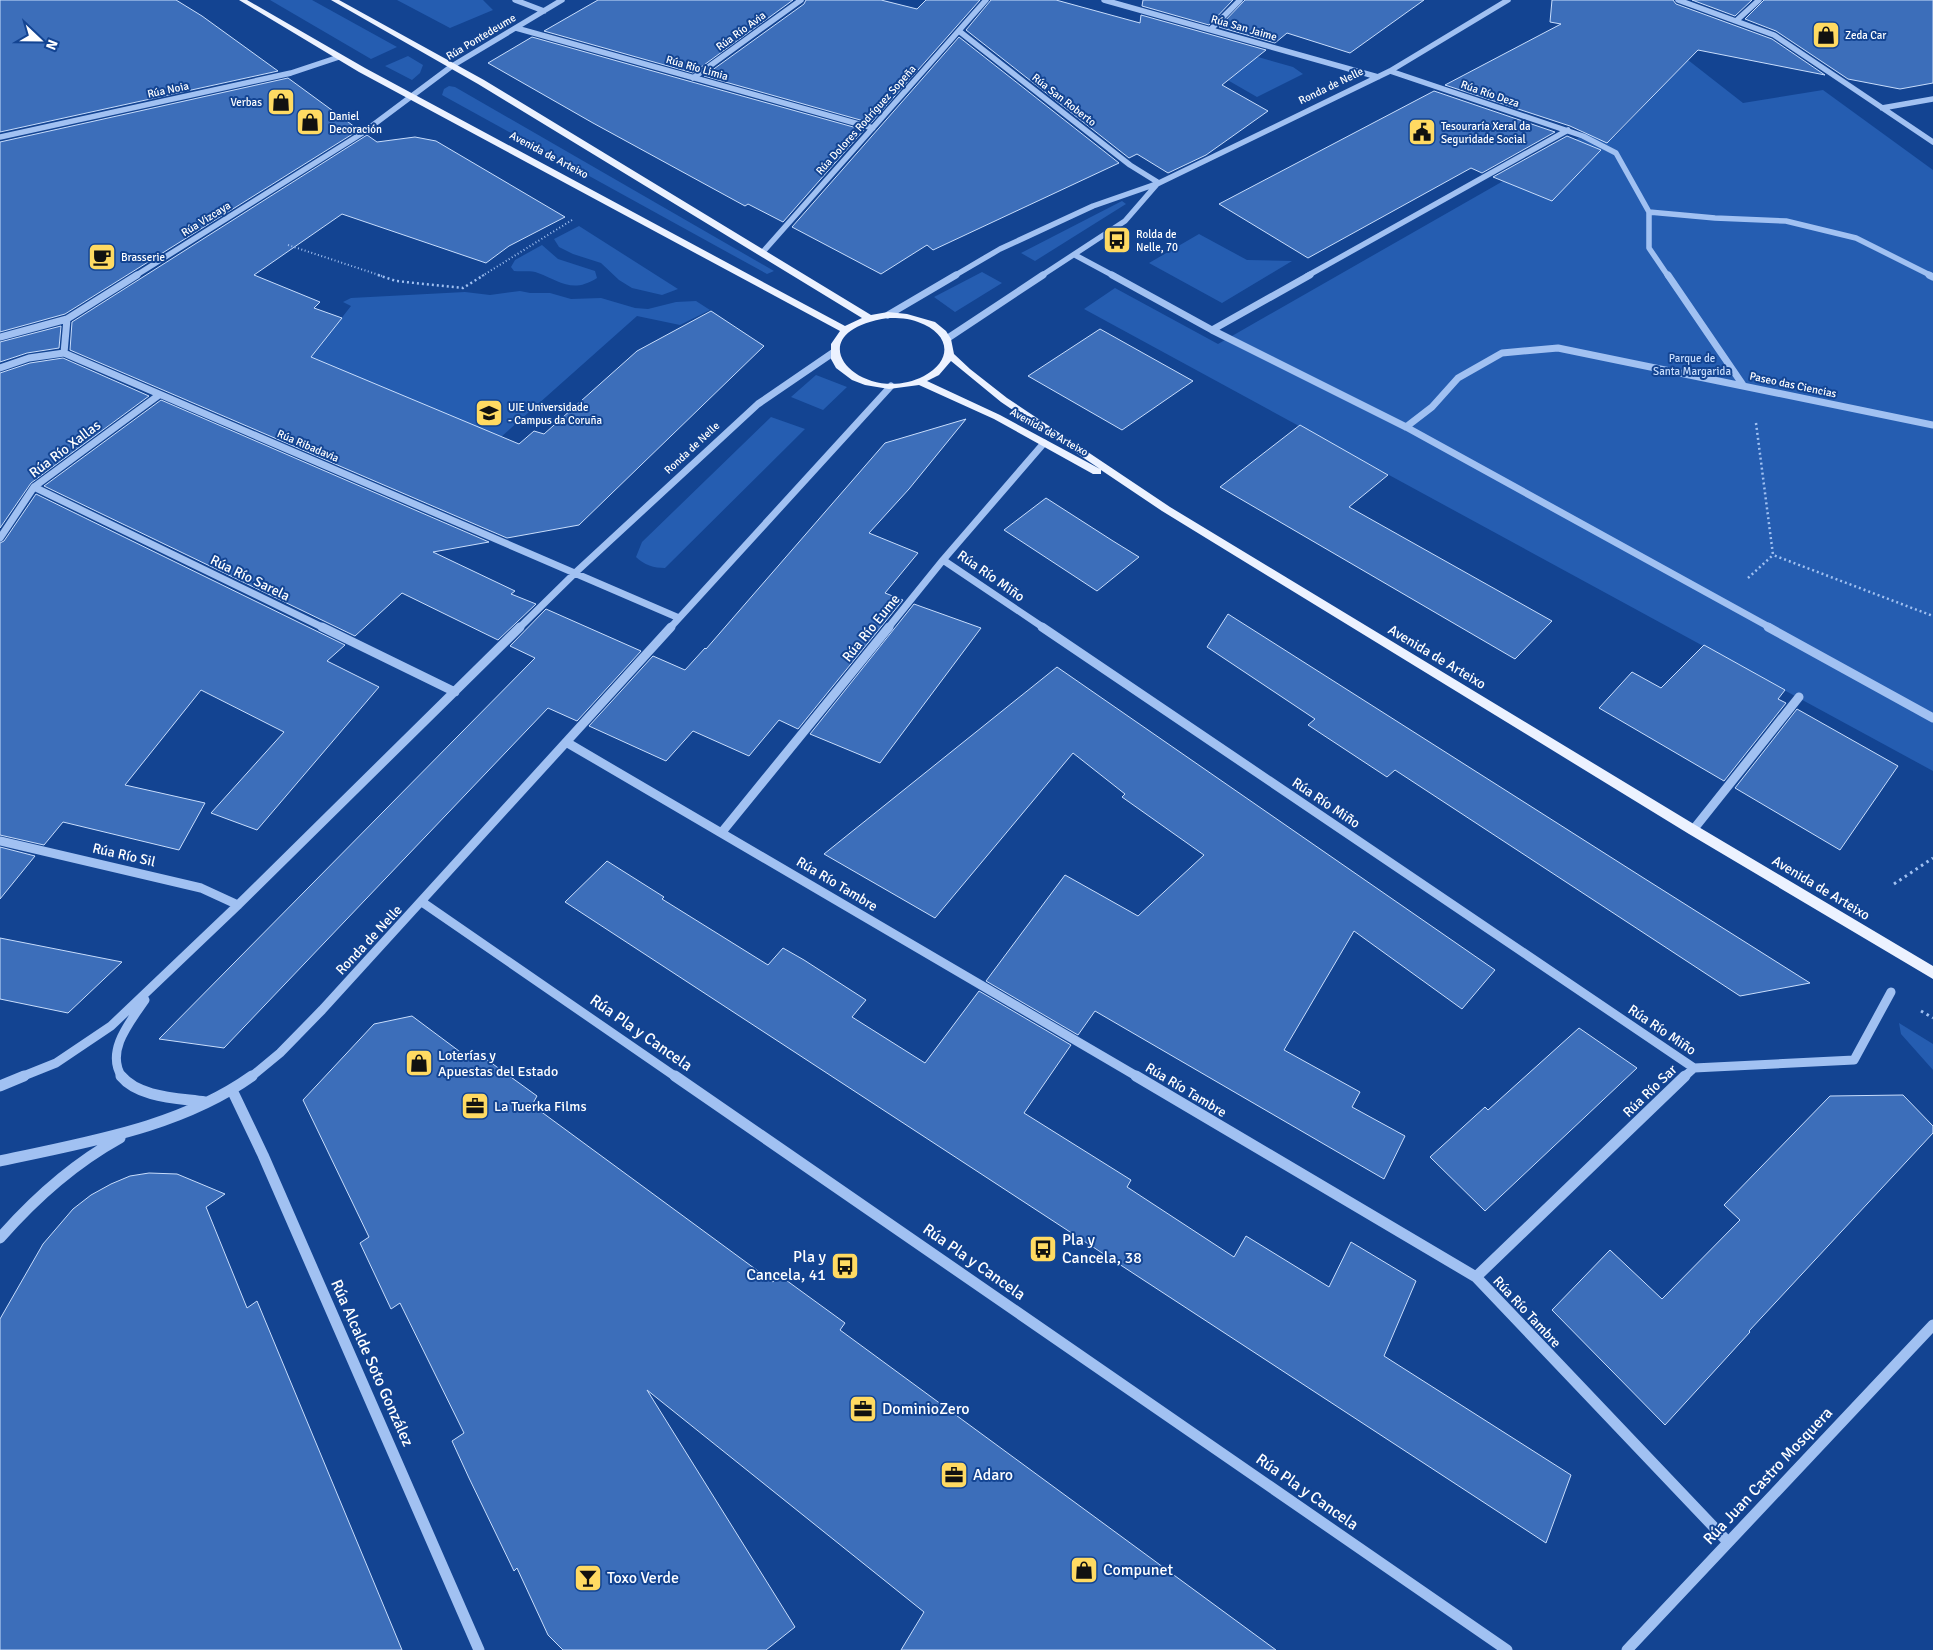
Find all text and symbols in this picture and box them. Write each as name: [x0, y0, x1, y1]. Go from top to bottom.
street label: Rúa Río Avia: [714, 8, 769, 53]
street label: Rúa Pontedeume: [444, 11, 518, 63]
street label: Rúa San Jaime: [1210, 12, 1278, 44]
north arrow: [15, 15, 65, 65]
shop icon: Zeda Car: [1811, 20, 1841, 50]
place label: Zeda Car: [1845, 29, 1886, 42]
text: N: [42, 37, 61, 52]
street label: Rúa Río Limia: [664, 53, 730, 83]
street label: Rúa Dolores Rodríguez Sopeña: [813, 62, 919, 178]
street label: Ronda de Nelle: [1296, 65, 1366, 107]
street label: Rúa San Roberto: [1029, 71, 1099, 129]
street label: Rúa Río Deza: [1459, 78, 1521, 110]
street label: Rúa Noia: [146, 79, 190, 101]
shop icon: Verbas: [266, 87, 296, 117]
place label: Verbas: [230, 96, 262, 109]
shop icon: Daniel Decoración: [295, 107, 325, 137]
place label: Daniel Decoración: [329, 110, 382, 136]
public building icon: Tesouraría Xeral da Seguridade Social: [1407, 117, 1437, 147]
place label: Tesouraría Xeral da Seguridade Social: [1441, 120, 1531, 146]
street label: Avenida de Arteixo: [507, 129, 591, 181]
street label: Rúa Vizcaya: [179, 199, 233, 239]
bus stop icon: Rolda de Nelle, 70: [1102, 225, 1132, 255]
place label: Rolda de Nelle, 70: [1136, 228, 1178, 254]
cafe icon: Brasserie: [87, 242, 117, 272]
place label: Brasserie: [121, 251, 165, 264]
park label: Parque de Santa Margarida: [1653, 352, 1731, 378]
street label: Paseo das Ciencias: [1748, 369, 1838, 401]
school or university icon: UIE Universidade - Campus da Coruña: [474, 398, 504, 428]
place label: UIE Universidade - Campus da Coruña: [508, 401, 602, 427]
street label: Avenida de Arteixo: [1008, 405, 1091, 459]
street label: Rúa Río Xallas: [26, 417, 104, 481]
street label: Ronda de Nelle: [662, 419, 722, 477]
street label: Rúa Ribadavia: [275, 427, 341, 465]
street label: Rúa Río Miño: [954, 547, 1028, 605]
street label: Rúa Río Sarela: [207, 551, 293, 605]
street label: Rúa Río Eume: [839, 591, 903, 665]
street label: Avenida de Arteixo: [1385, 621, 1489, 693]
street label: Rúa Río Miño: [1289, 774, 1363, 832]
street label: Rúa Río Sil: [91, 839, 157, 871]
street label: Avenida de Arteixo: [1769, 852, 1873, 924]
street label: Rúa Río Tambre: [793, 853, 881, 915]
street label: Ronda de Nelle: [332, 901, 406, 979]
street label: Rúa Pla y Cancela: [586, 990, 696, 1076]
street label: Rúa Río Miño: [1625, 1001, 1699, 1059]
place label: Loterías y Apuestas del Estado: [438, 1047, 558, 1080]
shop icon: Loterías y Apuestas del Estado: [404, 1048, 434, 1078]
street label: Rúa Río Tambre: [1142, 1059, 1230, 1121]
street label: Rúa Río Sar: [1619, 1060, 1681, 1121]
office icon: La Tuerka Films: [460, 1091, 490, 1121]
place label: La Tuerka Films: [494, 1098, 587, 1115]
street label: Rúa Pla y Cancela: [919, 1219, 1029, 1305]
place label: Pla y Cancela, 38: [1062, 1230, 1142, 1268]
bus stop icon: Pla y Cancela, 38: [1028, 1234, 1058, 1264]
place label: Pla y Cancela, 41: [746, 1247, 827, 1285]
bus stop icon: Pla y Cancela, 41: [830, 1251, 860, 1281]
street label: Rúa Río Tambre: [1489, 1273, 1565, 1351]
street label: Rúa Alcalde Soto González: [326, 1276, 418, 1450]
office icon: DominioZero: [848, 1394, 878, 1424]
place label: DominioZero: [882, 1399, 970, 1419]
street label: Rúa Juan Castro Mosquera: [1699, 1403, 1837, 1549]
street label: Rúa Pla y Cancela: [1252, 1449, 1362, 1535]
office icon: Adaro: [939, 1460, 969, 1490]
place label: Adaro: [973, 1465, 1013, 1485]
shop icon: Compunet: [1069, 1555, 1099, 1585]
place label: Compunet: [1103, 1560, 1174, 1580]
bar icon: Toxo Verde: [573, 1563, 603, 1593]
place label: Toxo Verde: [607, 1568, 679, 1588]

